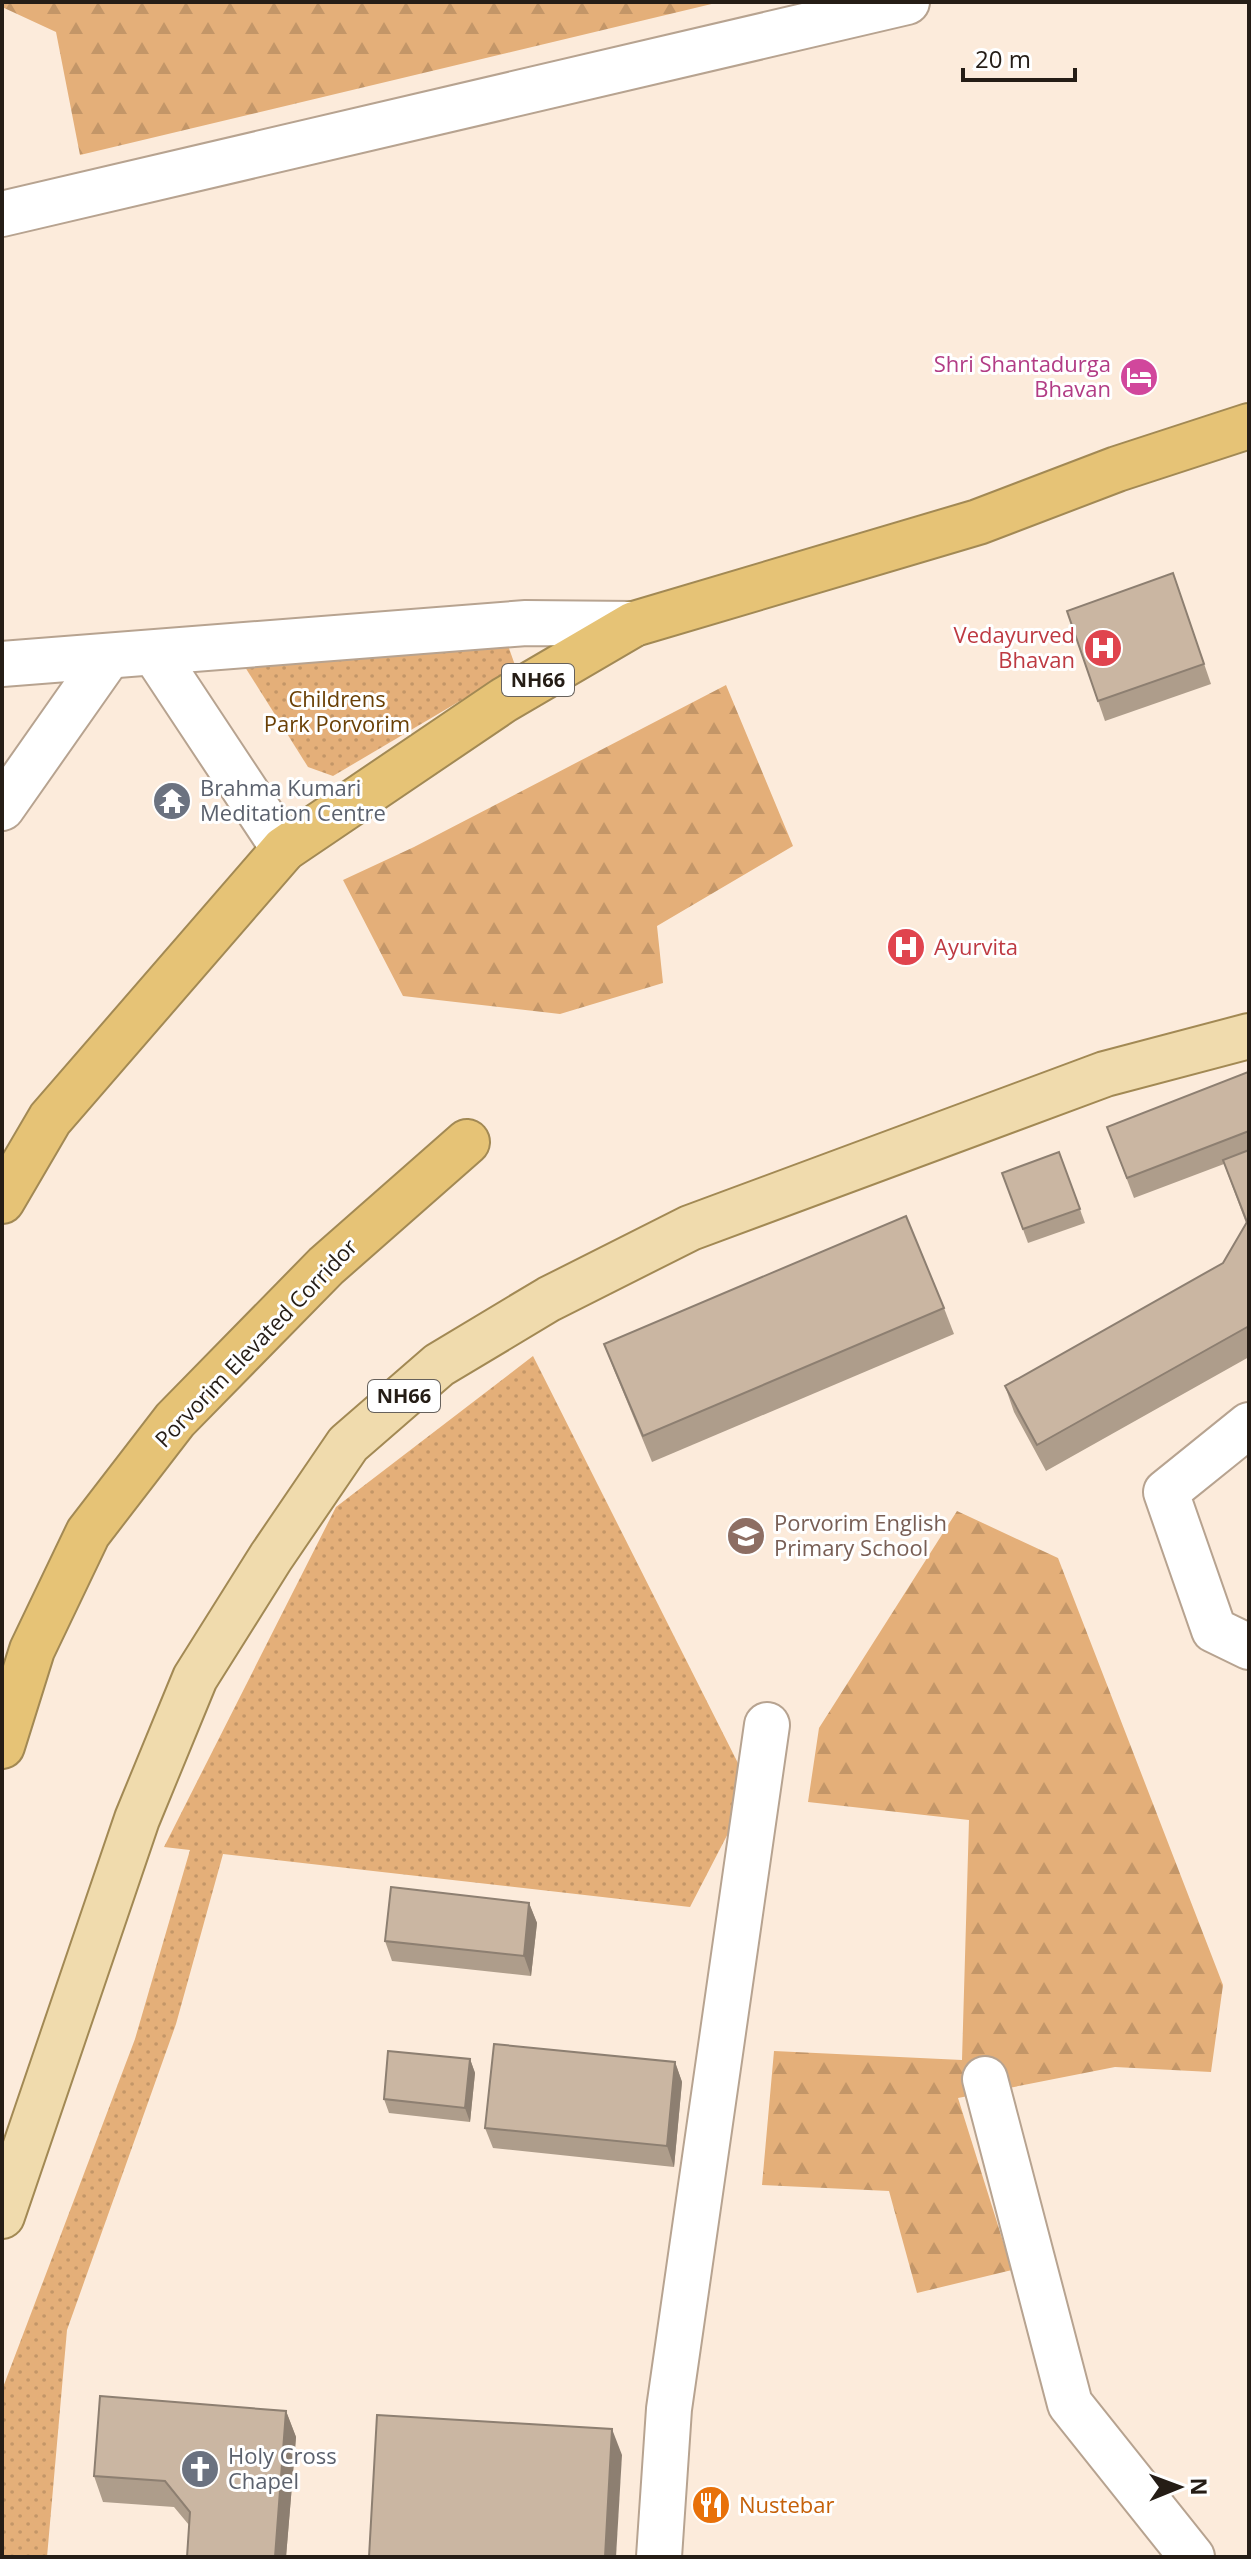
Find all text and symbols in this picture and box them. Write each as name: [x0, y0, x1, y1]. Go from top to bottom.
scale bar: [963, 32, 1075, 82]
text: 20 m: [975, 42, 1031, 75]
place label: Shri Shantadurga Bhavan: [934, 348, 1111, 403]
hotel icon: Shri Shantadurga Bhavan: [1118, 356, 1160, 398]
place label: Vedayurved Bhavan: [954, 619, 1075, 674]
hospital icon: Vedayurved Bhavan: [1082, 627, 1124, 669]
road number: NH66: [502, 664, 574, 696]
park label: Childrens Park Porvorim: [264, 683, 410, 738]
place label: Brahma Kumari Meditation Centre: [200, 772, 386, 827]
temple icon: Brahma Kumari Meditation Centre: [151, 780, 193, 822]
hospital icon: Ayurvita: [885, 926, 927, 968]
place label: Ayurvita: [934, 931, 1018, 961]
street label: Porvorim Elevated Corridor: [147, 1231, 363, 1453]
road number: NH66: [368, 1380, 440, 1412]
place label: Porvorim English Primary School: [774, 1507, 947, 1562]
school or university icon: Porvorim English Primary School: [725, 1515, 767, 1557]
place label: Holy Cross Chapel: [228, 2440, 337, 2495]
north arrow: [1139, 2447, 1219, 2527]
church icon: Holy Cross Chapel: [179, 2448, 221, 2490]
text: N: [1185, 2477, 1215, 2496]
restaurant icon: Nustebar: [690, 2484, 732, 2526]
place label: Nustebar: [739, 2489, 834, 2519]

